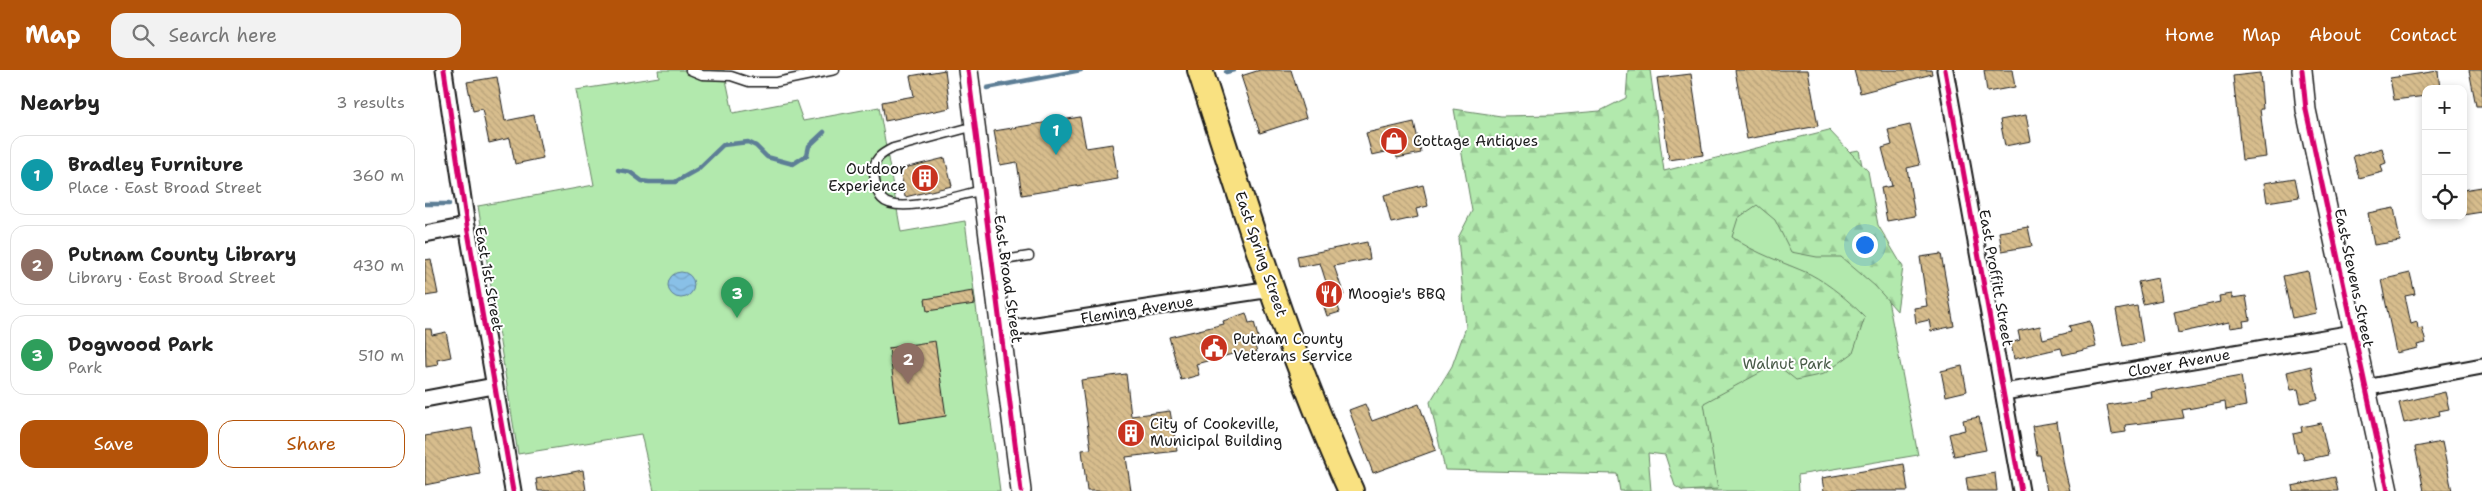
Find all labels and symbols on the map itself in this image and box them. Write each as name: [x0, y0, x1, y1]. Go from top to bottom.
pin: 1: [1040, 114, 1072, 155]
shop icon: Cottage Antiques: [1379, 126, 1409, 156]
place label: Cottage Antiques: [1413, 131, 1538, 151]
place label: Outdoor Experience: [828, 159, 906, 196]
building icon: Outdoor Experience: [910, 163, 940, 193]
street label: East Spring Street: [1230, 189, 1292, 319]
street label: East Stevens Street: [2329, 207, 2379, 349]
street label: East Proffitt Street: [1974, 208, 2018, 348]
street label: East Broad Street: [989, 214, 1027, 344]
street label: East 1st Street: [470, 225, 508, 333]
your location: [1852, 232, 1878, 258]
pin: 3: [721, 277, 753, 318]
restaurant icon: Moogie's BBQ: [1314, 279, 1344, 309]
place label: Moogie's BBQ: [1348, 284, 1446, 304]
street label: Fleming Avenue: [1079, 291, 1195, 329]
place label: Putnam County Veterans Service: [1233, 329, 1353, 366]
public building icon: Putnam County Veterans Service: [1199, 333, 1229, 363]
pin: 2: [892, 343, 924, 384]
street label: Clover Avenue: [2126, 344, 2232, 382]
park label: Walnut Park: [1742, 354, 1832, 374]
place label: City of Cookeville, Municipal Building: [1150, 414, 1282, 451]
building icon: City of Cookeville, Municipal Building: [1116, 418, 1146, 448]

